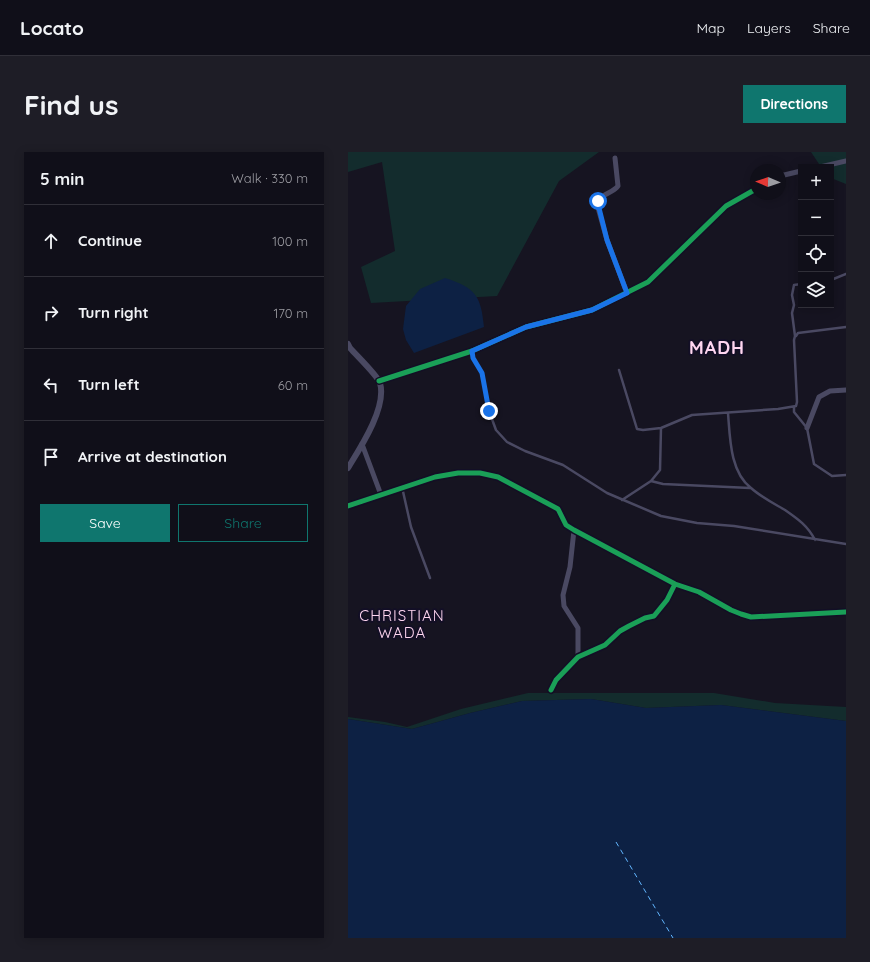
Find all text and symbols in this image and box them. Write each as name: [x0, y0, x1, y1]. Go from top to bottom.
text: Locato: [20, 16, 84, 40]
text: Map: [696, 19, 725, 37]
text: Layers: [747, 19, 791, 37]
text: Share: [813, 19, 850, 37]
button: Directions: [743, 85, 846, 123]
text: Find us: [24, 87, 118, 122]
north arrow: [750, 164, 786, 200]
map controls: [798, 164, 834, 308]
button: +: [798, 164, 834, 200]
text: 5 min: [40, 168, 84, 189]
text: Walk · 330 m: [231, 170, 308, 186]
route start: [589, 192, 607, 210]
button: −: [798, 200, 834, 236]
icon: ahead: [40, 230, 62, 252]
text: Continue: [78, 231, 142, 250]
text: 100 m: [272, 233, 308, 249]
button: locate: [798, 236, 834, 272]
button: layers: [798, 272, 834, 308]
icon: right: [40, 302, 62, 324]
text: Turn right: [78, 303, 149, 322]
text: 170 m: [273, 305, 308, 321]
district label: MADH: [689, 336, 745, 359]
icon: left: [40, 374, 62, 396]
text: Turn left: [78, 375, 140, 394]
text: 60 m: [278, 377, 308, 393]
route end: [480, 402, 498, 420]
icon: arrive: [40, 446, 62, 468]
text: Arrive at destination: [78, 447, 227, 466]
button: Save: [40, 504, 170, 542]
button: Share: [178, 504, 308, 542]
district label: CHRISTIAN WADA: [359, 606, 445, 642]

